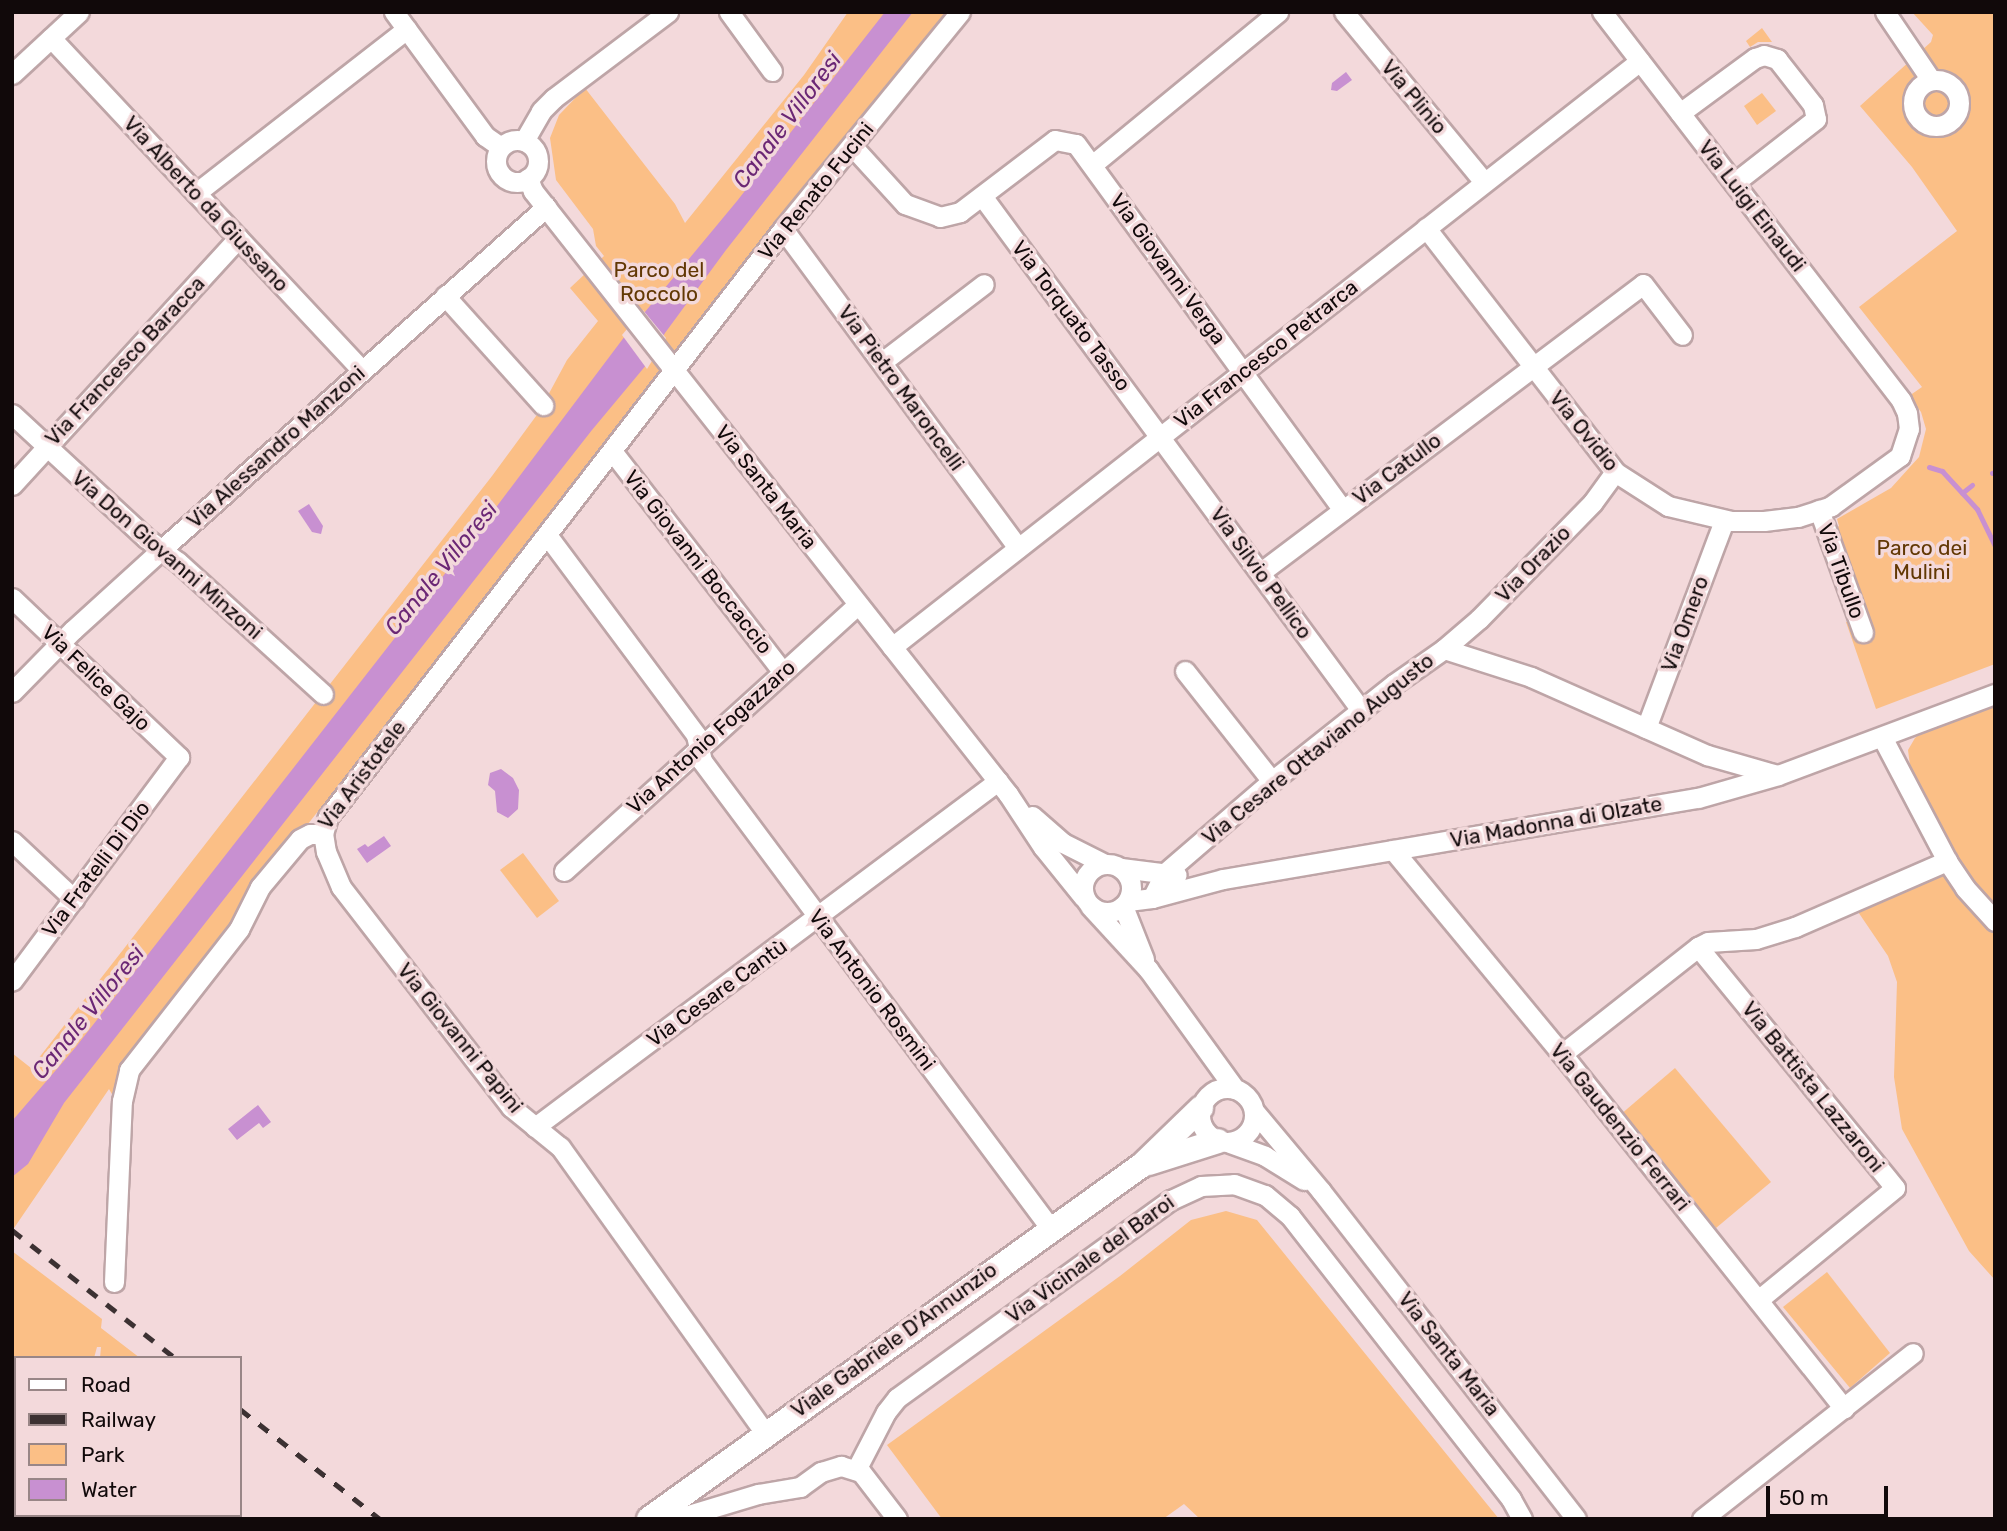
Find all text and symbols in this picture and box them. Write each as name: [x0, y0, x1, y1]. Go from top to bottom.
water label: Canale Villoresi: [727, 46, 847, 194]
street label: Via Plinio: [1376, 55, 1452, 139]
street label: Via Alberto da Giussano: [118, 111, 294, 297]
street label: Via Renato Fucini: [753, 117, 879, 265]
street label: Via Luigi Einaudi: [1693, 135, 1811, 277]
street label: Via Giovanni Verga: [1105, 188, 1231, 350]
street label: Via Torquato Tasso: [1006, 235, 1136, 397]
park label: Parco del Roccolo: [614, 257, 704, 307]
street label: Via Francesco Baracca: [40, 271, 210, 451]
street label: Via Francesco Petrarca: [1169, 274, 1363, 434]
street label: Via Pietro Maroncelli: [832, 300, 970, 476]
street label: Via Alessandro Manzoni: [182, 360, 370, 534]
street label: Via Ovidio: [1544, 386, 1624, 476]
street label: Via Santa Maria: [710, 420, 822, 554]
street label: Via Catullo: [1348, 428, 1446, 510]
street label: Via Don Giovanni Minzoni: [67, 465, 267, 645]
street label: Via Giovanni Boccaccio: [618, 465, 778, 659]
water label: Canale Villoresi: [379, 496, 503, 640]
street label: Via Silvio Pellico: [1205, 502, 1317, 644]
street label: Via Orazio: [1490, 520, 1576, 608]
street label: Via Tibullo: [1812, 520, 1870, 622]
park label: Parco dei Mulini: [1877, 535, 1967, 585]
street label: Via Omero: [1656, 573, 1714, 675]
street label: Via Felice Gajo: [36, 620, 156, 736]
street label: Via Cesare Ottaviano Augusto: [1197, 648, 1439, 850]
street label: Via Antonio Fogazzaro: [621, 655, 801, 819]
street label: Via Aristotele: [313, 715, 411, 835]
street label: Via Madonna di Olzate: [1448, 791, 1664, 853]
street label: Via Fratelli Di Dio: [37, 796, 155, 942]
street label: Via Antonio Rosmini: [803, 904, 941, 1076]
street label: Via Cesare Cantù: [642, 934, 792, 1052]
water label: Canale Villoresi: [26, 940, 150, 1084]
street label: Via Giovanni Papini: [392, 958, 528, 1118]
street label: Via Battista Lazzaroni: [1736, 997, 1890, 1177]
street label: Via Gaudenzio Ferrari: [1545, 1038, 1695, 1216]
street label: Via Vicinale del Baroi: [1001, 1189, 1179, 1329]
street label: Viale Gabriele D'Annunzio: [786, 1257, 1002, 1423]
street label: Via Santa Maria: [1393, 1287, 1505, 1421]
legend: [14, 1356, 242, 1517]
text: Road: [81, 1372, 131, 1397]
text: Railway: [81, 1407, 156, 1432]
text: Park: [81, 1442, 125, 1467]
scale bar: [1769, 1472, 1892, 1516]
text: Water: [81, 1477, 137, 1502]
text: 50 m: [1779, 1485, 1829, 1510]

